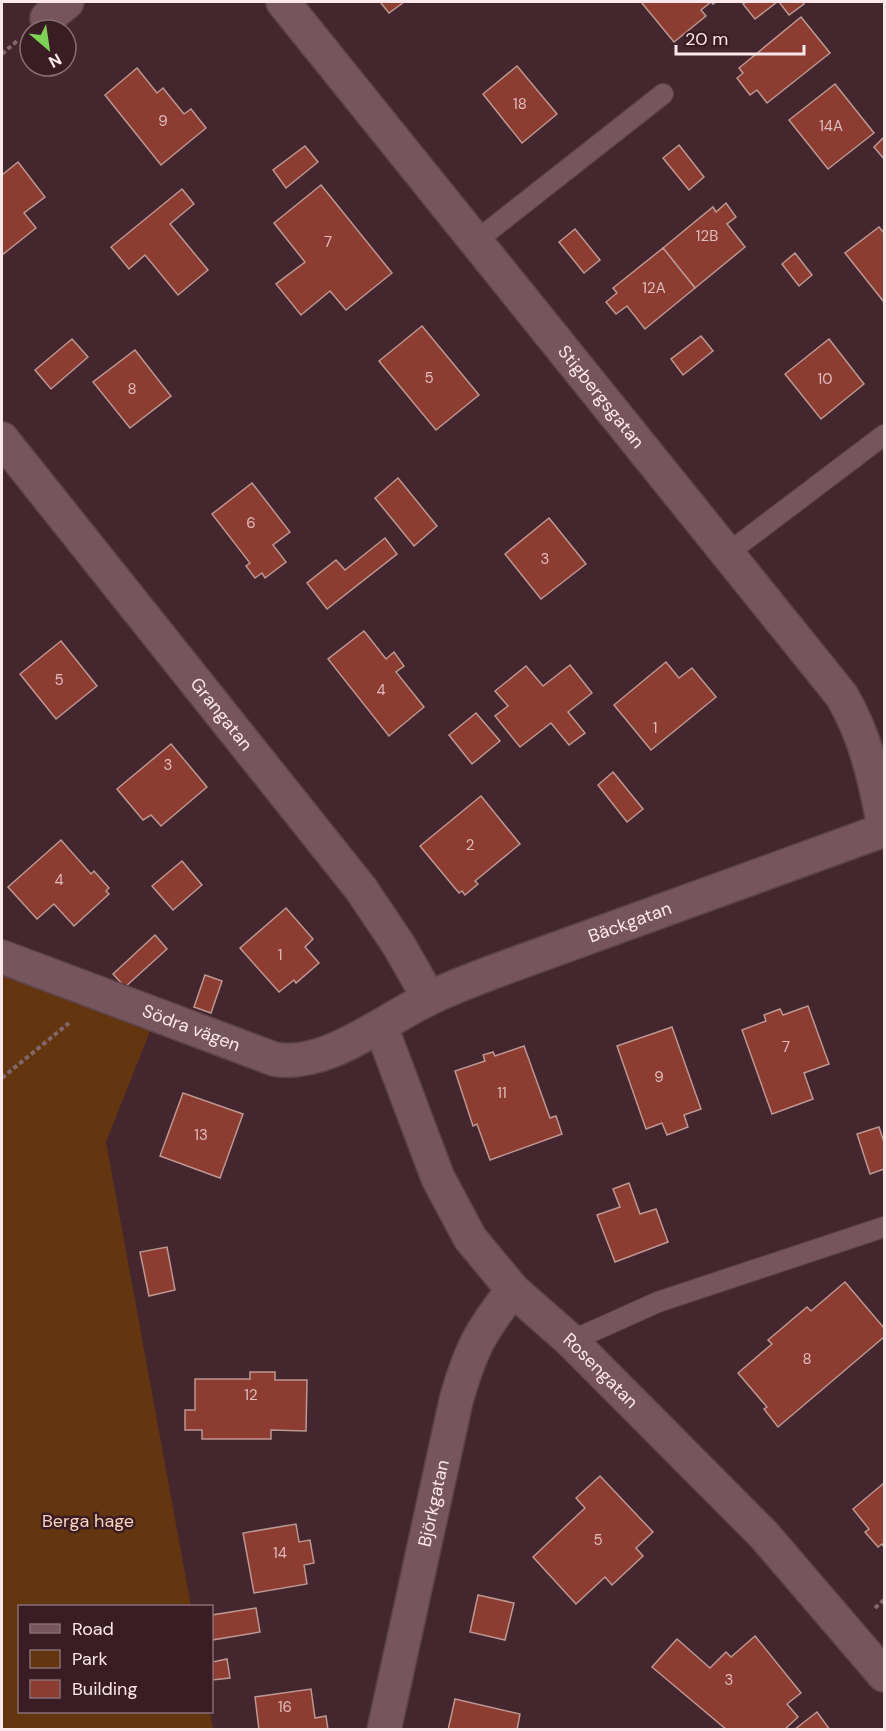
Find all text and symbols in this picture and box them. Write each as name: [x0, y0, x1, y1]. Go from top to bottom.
north arrow: [18, 18, 78, 78]
scale bar: [676, 18, 804, 56]
text: 20 m: [685, 27, 728, 51]
text: N: [45, 49, 65, 73]
house number: 18: [513, 94, 527, 114]
house number: 9: [158, 111, 168, 131]
house number: 14A: [819, 116, 843, 136]
house number: 12B: [696, 226, 718, 246]
house number: 7: [324, 232, 332, 252]
house number: 12A: [642, 278, 666, 298]
street label: Stigbergsgatan: [552, 340, 650, 453]
house number: 5: [424, 368, 434, 388]
house number: 10: [818, 369, 832, 389]
house number: 8: [127, 379, 137, 399]
house number: 6: [246, 513, 256, 533]
house number: 3: [541, 549, 549, 569]
house number: 5: [54, 670, 64, 690]
street label: Grangatan: [185, 673, 258, 756]
house number: 4: [376, 680, 386, 700]
house number: 1: [653, 718, 657, 738]
house number: 3: [164, 755, 172, 775]
house number: 2: [466, 835, 474, 855]
house number: 4: [54, 870, 64, 890]
street label: Bäckgatan: [585, 896, 675, 948]
house number: 1: [278, 945, 282, 965]
street label: Södra vägen: [139, 999, 243, 1057]
house number: 7: [782, 1037, 790, 1057]
house number: 9: [654, 1067, 664, 1087]
house number: 11: [497, 1083, 507, 1103]
house number: 13: [194, 1125, 208, 1145]
street label: Rosengatan: [558, 1328, 643, 1414]
house number: 8: [802, 1349, 812, 1369]
house number: 12: [244, 1385, 258, 1405]
street label: Björkgatan: [412, 1458, 455, 1549]
park label: Berga hage: [42, 1509, 134, 1533]
house number: 5: [593, 1530, 603, 1550]
house number: 14: [273, 1543, 287, 1563]
legend: [18, 1605, 213, 1713]
text: Road: [72, 1617, 114, 1641]
text: Park: [72, 1647, 108, 1671]
house number: 3: [725, 1670, 733, 1690]
text: Building: [72, 1677, 137, 1701]
house number: 16: [278, 1697, 292, 1717]

